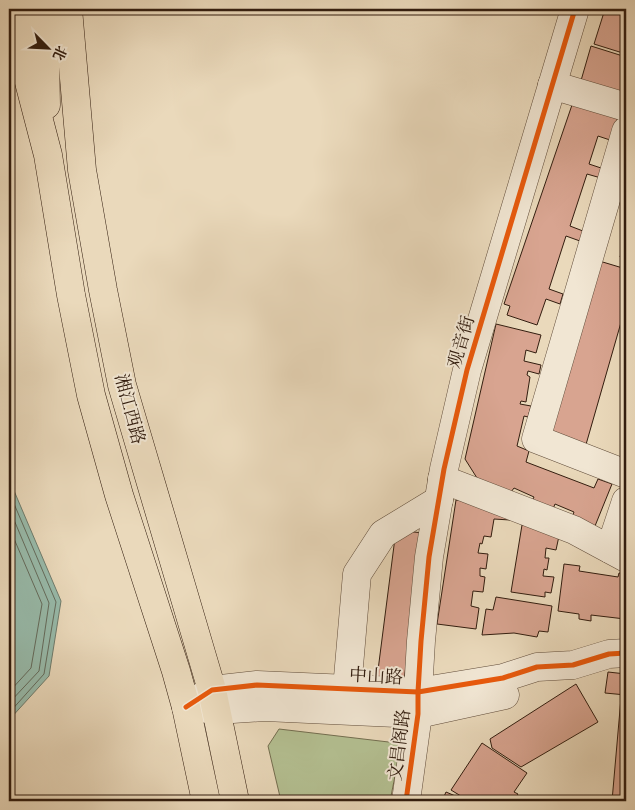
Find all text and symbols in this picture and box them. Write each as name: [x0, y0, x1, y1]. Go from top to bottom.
north arrow: [22, 22, 72, 72]
text: 北: [48, 43, 71, 63]
street label: 观音街: [442, 313, 480, 371]
street label: 湘江西路: [109, 371, 151, 447]
street label: 中山路: [348, 663, 404, 689]
street label: 文昌阁路: [383, 708, 415, 782]

